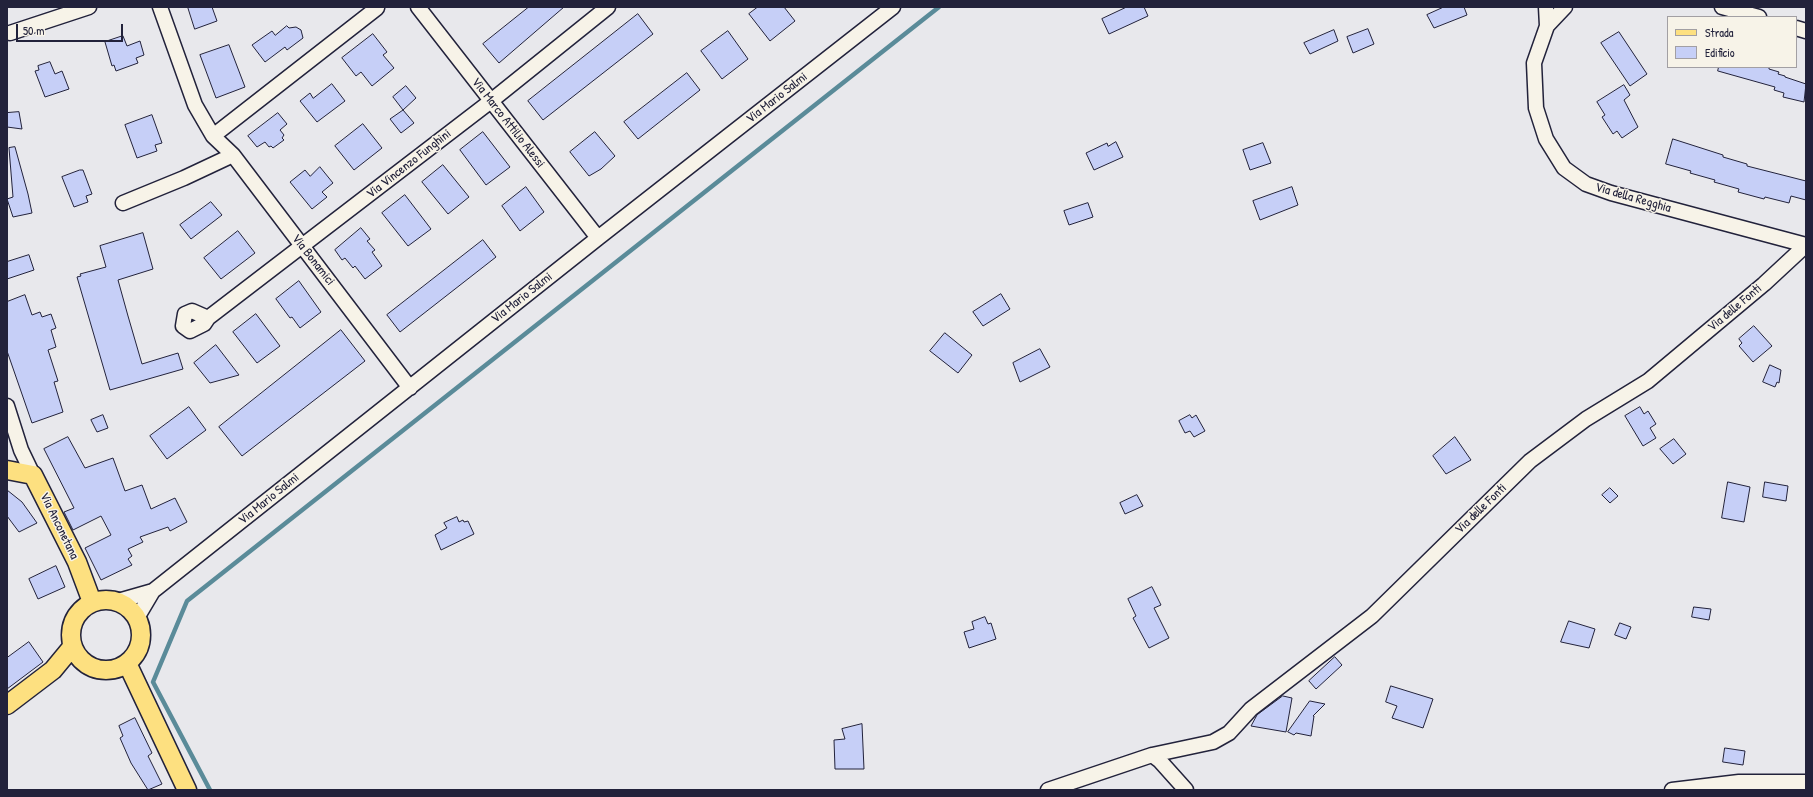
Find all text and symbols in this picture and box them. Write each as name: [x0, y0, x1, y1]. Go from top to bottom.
scale bar: [18, 16, 125, 42]
legend: [1667, 16, 1797, 68]
text: 50 m: [23, 22, 44, 39]
text: Strada: [1705, 24, 1733, 41]
text: Edificio: [1705, 44, 1735, 61]
street label: Via Mario Salmi: [743, 69, 811, 127]
street label: Via Marco Attilio Alessi: [468, 75, 548, 171]
street label: Via Vincenzo Funghini: [364, 126, 454, 202]
street label: Via della Regghia: [1593, 180, 1673, 216]
street label: Via Bonamici: [288, 231, 338, 289]
street label: Via Mario Salmi: [488, 269, 556, 327]
street label: Via delle Fonti: [1705, 281, 1765, 335]
street label: Via Mario Salmi: [236, 470, 302, 528]
street label: Via delle Fonti: [1452, 481, 1510, 537]
street label: Via Anconetana: [36, 490, 82, 562]

